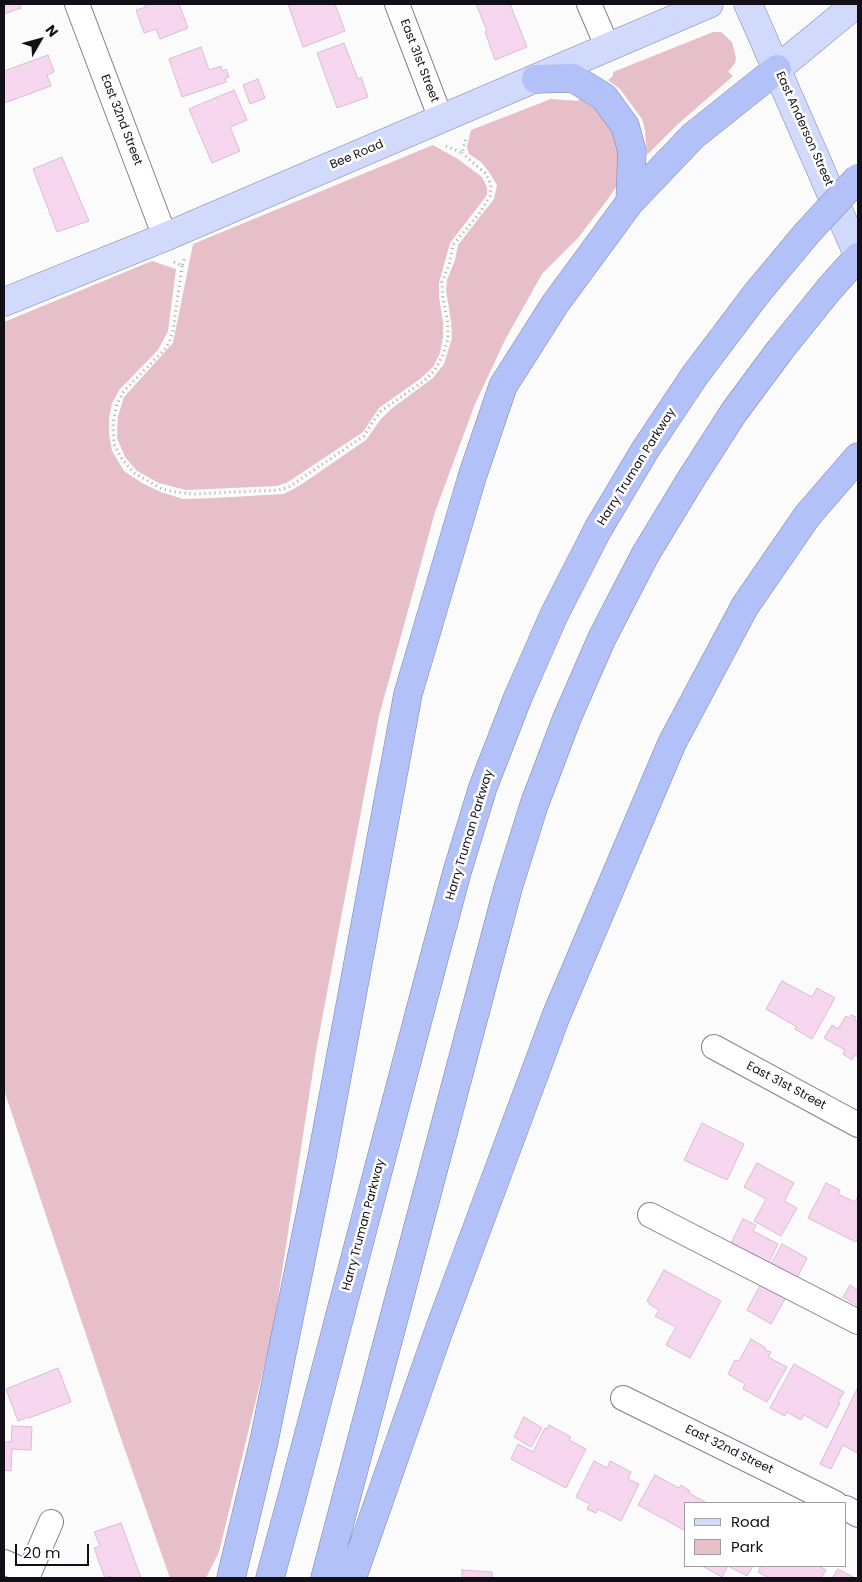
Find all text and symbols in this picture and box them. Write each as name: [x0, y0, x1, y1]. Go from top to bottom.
north arrow: [15, 15, 65, 65]
street label: East 31st Street: [397, 17, 441, 105]
text: N: [41, 20, 63, 41]
street label: East Anderson Street: [772, 69, 836, 189]
street label: East 32nd Street: [97, 73, 145, 167]
street label: Bee Road: [328, 137, 386, 173]
street label: Harry Truman Parkway: [595, 406, 679, 528]
street label: Harry Truman Parkway: [443, 768, 497, 902]
street label: East 31st Street: [744, 1059, 828, 1113]
street label: Harry Truman Parkway: [339, 1158, 389, 1292]
street label: East 32nd Street: [683, 1422, 775, 1478]
legend: [684, 1502, 847, 1567]
text: Road: [731, 1511, 770, 1532]
scale bar: [18, 1534, 91, 1566]
text: Park: [731, 1536, 763, 1557]
text: 20 m: [23, 1542, 61, 1563]

